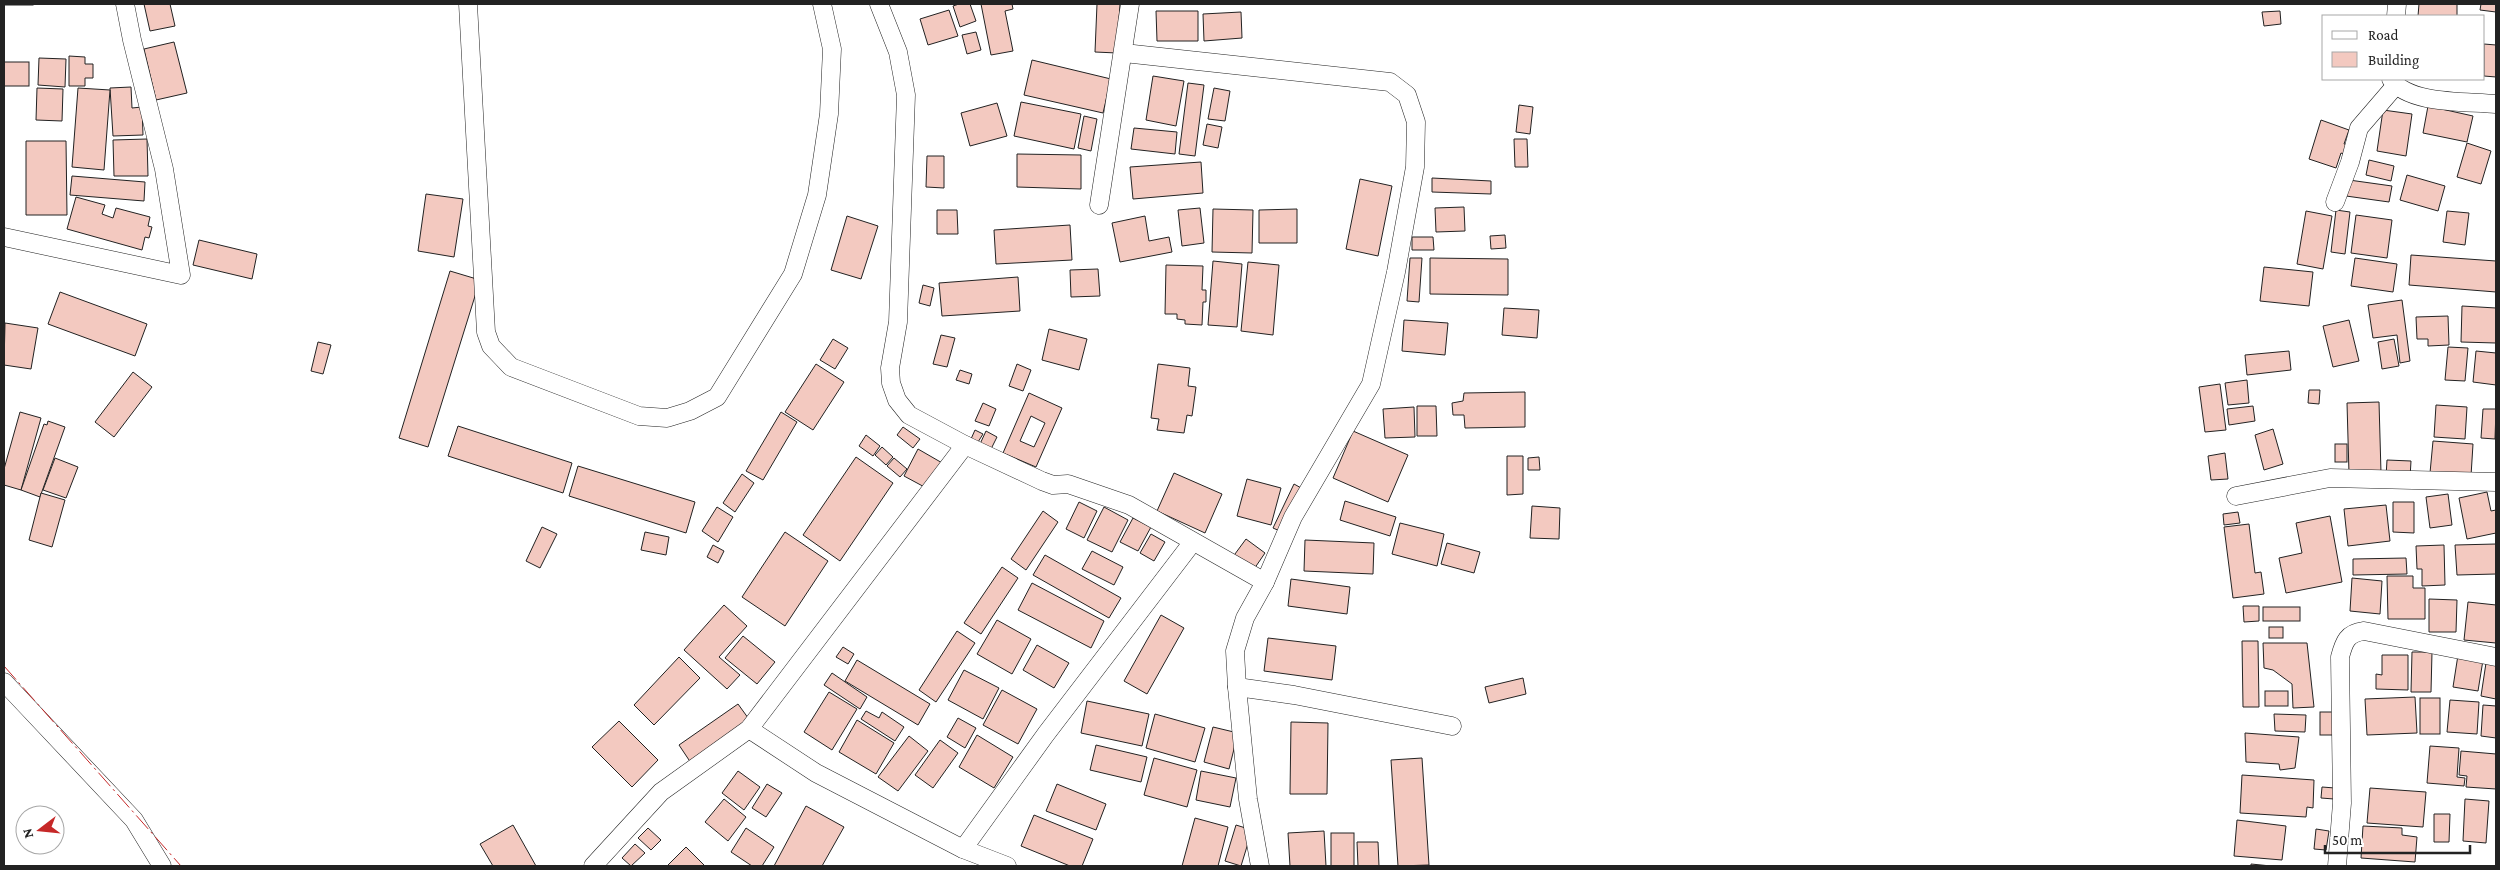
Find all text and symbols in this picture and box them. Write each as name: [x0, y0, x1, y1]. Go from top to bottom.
legend: [2322, 15, 2485, 80]
text: Road: [2368, 27, 2399, 43]
text: Building: [2368, 52, 2419, 69]
north arrow: [15, 805, 65, 855]
scale bar: [2325, 822, 2470, 854]
text: N: [18, 826, 37, 840]
text: 50 m: [2332, 832, 2362, 848]

